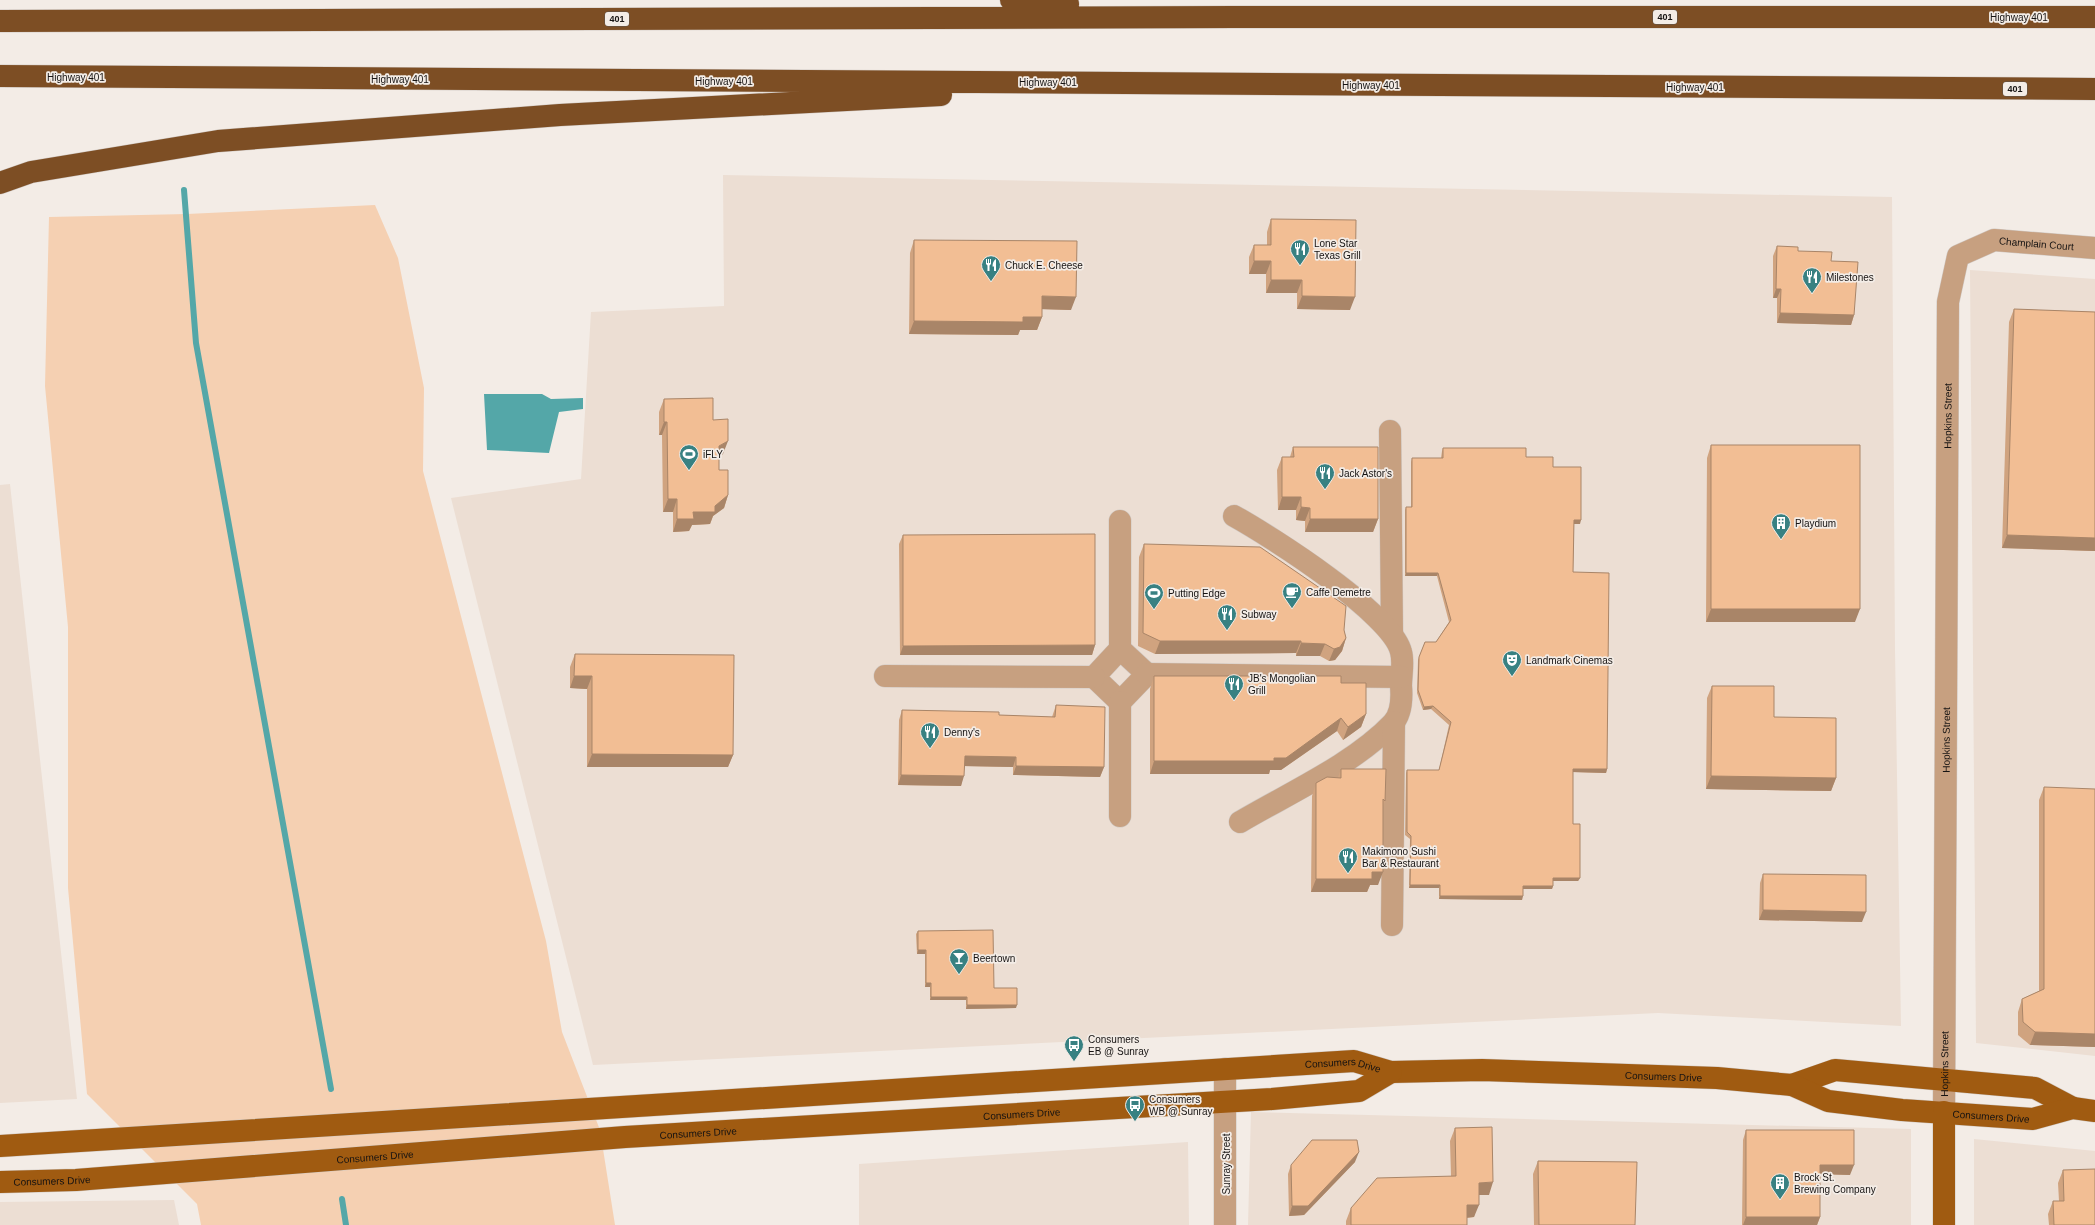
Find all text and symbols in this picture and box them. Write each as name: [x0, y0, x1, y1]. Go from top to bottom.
road number: 401: [1653, 10, 1677, 24]
road number: 401: [605, 12, 629, 26]
street label: Highway 401: [1990, 12, 2048, 23]
street label: Highway 401: [47, 72, 105, 83]
street label: Highway 401: [371, 74, 429, 85]
street label: Highway 401: [695, 76, 753, 87]
street label: Highway 401: [1019, 77, 1077, 88]
street label: Highway 401: [1342, 80, 1400, 91]
street label: Highway 401: [1666, 82, 1724, 93]
road number: 401: [2003, 82, 2027, 96]
street label: Champlain Court: [1998, 235, 2074, 252]
restaurant icon: Lone Star Texas Grill: [1289, 238, 1311, 266]
place label: Lone Star Texas Grill: [1314, 238, 1361, 261]
restaurant icon: Chuck E. Cheese: [980, 254, 1002, 282]
place label: Chuck E. Cheese: [1005, 260, 1083, 271]
restaurant icon: Milestones: [1801, 266, 1823, 294]
place label: Milestones: [1826, 272, 1874, 283]
street label: Hopkins Street: [1942, 383, 1954, 449]
sports icon: iFLY: [678, 443, 700, 471]
place label: iFLY: [703, 449, 723, 460]
restaurant icon: Jack Astor's: [1314, 462, 1336, 490]
place label: Jack Astor's: [1339, 468, 1392, 479]
building icon: Playdium: [1770, 512, 1792, 540]
place label: Playdium: [1795, 518, 1836, 529]
cafe icon: Caffe Demetre: [1281, 581, 1303, 609]
sports icon: Putting Edge: [1143, 582, 1165, 610]
place label: Caffe Demetre: [1306, 587, 1371, 598]
place label: Putting Edge: [1168, 588, 1226, 599]
restaurant icon: Subway: [1216, 603, 1238, 631]
place label: Subway: [1241, 609, 1277, 620]
theatre icon: Landmark Cinemas: [1501, 649, 1523, 677]
place label: Landmark Cinemas: [1526, 655, 1613, 666]
restaurant icon: JB's Mongolian Grill: [1223, 673, 1245, 701]
place label: JB's Mongolian Grill: [1248, 673, 1316, 696]
street label: Hopkins Street: [1941, 707, 1952, 773]
restaurant icon: Denny's: [919, 721, 941, 749]
place label: Denny's: [944, 727, 980, 738]
restaurant icon: Makimono Sushi Bar & Restaurant: [1337, 846, 1359, 874]
place label: Makimono Sushi Bar & Restaurant: [1362, 846, 1439, 869]
bar icon: Beertown: [948, 947, 970, 975]
place label: Beertown: [973, 953, 1015, 964]
street label: Hopkins Street: [1939, 1031, 1950, 1097]
bus stop icon: Consumers EB @ Sunray: [1063, 1034, 1085, 1062]
place label: Consumers EB @ Sunray: [1088, 1034, 1149, 1057]
street label: Consumers Drive: [1304, 1056, 1383, 1075]
street label: Consumers Drive: [1625, 1070, 1703, 1084]
bus stop icon: Consumers WB @ Sunray: [1124, 1094, 1146, 1122]
place label: Consumers WB @ Sunray: [1149, 1094, 1213, 1117]
street label: Consumers Drive: [983, 1106, 1061, 1122]
street label: Consumers Drive: [1952, 1108, 2030, 1125]
street label: Consumers Drive: [659, 1125, 738, 1141]
street label: Sunray Street: [1221, 1133, 1232, 1195]
street label: Consumers Drive: [336, 1149, 415, 1166]
building icon: Brock St. Brewing Company: [1769, 1172, 1791, 1200]
place label: Brock St. Brewing Company: [1794, 1172, 1876, 1195]
street label: Consumers Drive: [13, 1174, 91, 1188]

